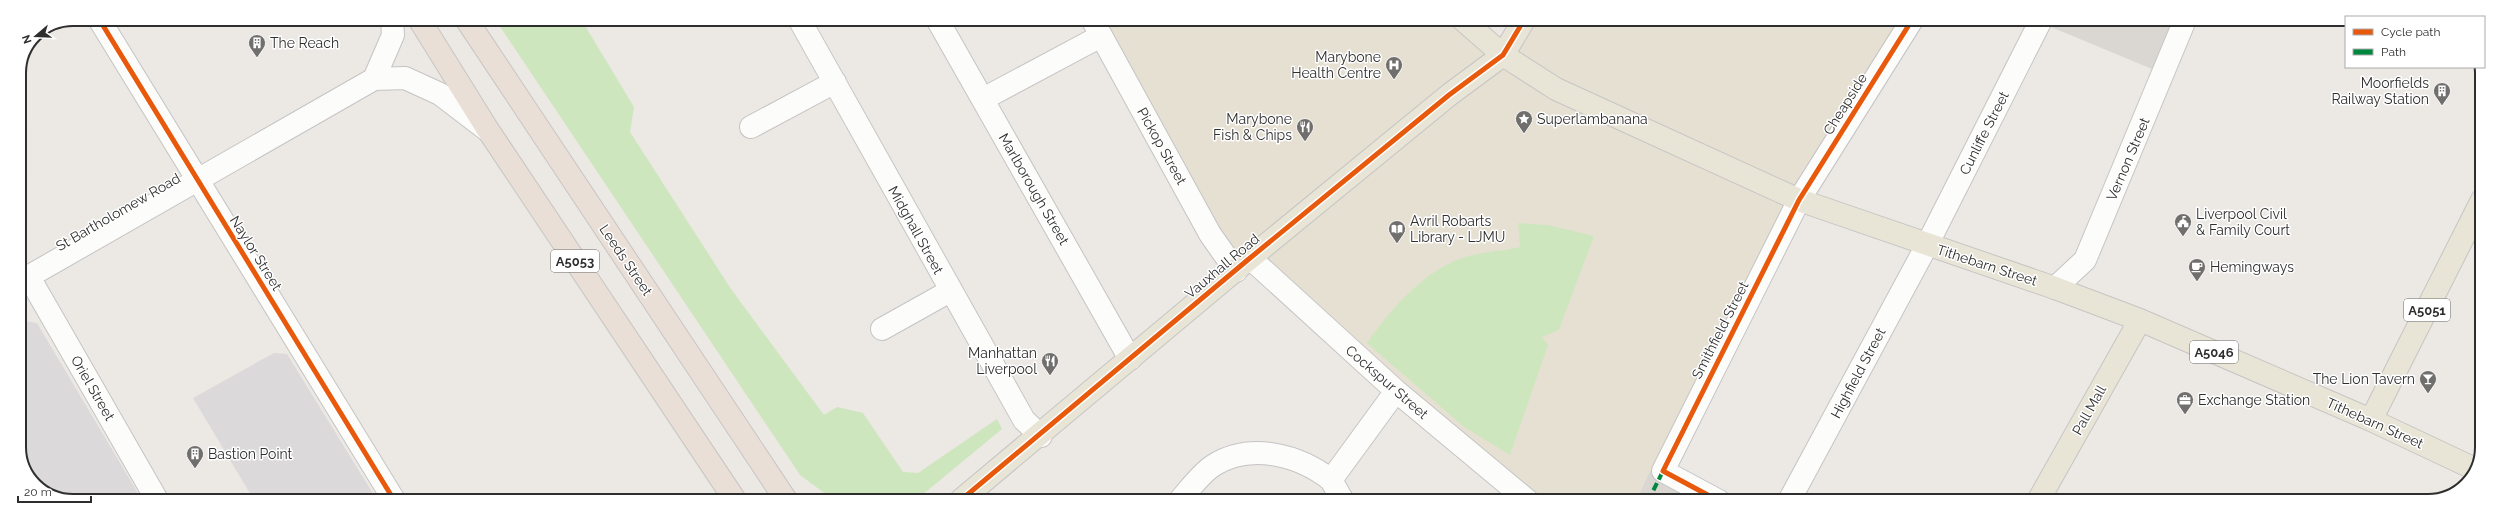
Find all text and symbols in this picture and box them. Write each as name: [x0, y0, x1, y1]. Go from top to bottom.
north arrow: [16, 16, 56, 56]
legend: [2345, 16, 2485, 68]
text: Cycle path: [2381, 25, 2440, 39]
text: N: [20, 33, 35, 45]
building icon: The Reach: [247, 33, 267, 58]
place label: The Reach: [270, 35, 339, 51]
text: Path: [2381, 45, 2406, 59]
place label: Marybone Health Centre: [1291, 49, 1381, 81]
hospital icon: Marybone Health Centre: [1384, 55, 1404, 80]
street label: Cheapside: [1820, 71, 1870, 137]
place label: Moorfields Railway Station: [2331, 75, 2429, 107]
building icon: Moorfields Railway Station: [2432, 81, 2452, 106]
street label: Cunliffe Street: [1956, 88, 2012, 177]
street label: Pickop Street: [1134, 105, 1190, 188]
place icon: Superlambanana: [1514, 109, 1534, 134]
place label: Marybone Fish & Chips: [1213, 111, 1292, 143]
place label: Superlambanana: [1537, 111, 1648, 127]
street label: Vernon Street: [2103, 115, 2153, 203]
restaurant icon: Marybone Fish & Chips: [1295, 117, 1315, 142]
street label: Marlborough Street: [996, 130, 1073, 248]
street label: St Bartholomew Road: [53, 170, 183, 254]
street label: Midghall Street: [885, 183, 947, 277]
place label: Liverpool Civil & Family Court: [2196, 206, 2290, 238]
public building icon: Liverpool Civil & Family Court: [2173, 212, 2193, 237]
street label: Naylor Street: [227, 213, 285, 293]
place label: Avril Robarts Library - LJMU: [1410, 213, 1505, 245]
library icon: Avril Robarts Library - LJMU: [1387, 219, 1407, 244]
street label: Leeds Street: [596, 221, 656, 299]
street label: Vauxhall Road: [1182, 230, 1262, 302]
street label: Tithebarn Street: [1935, 241, 2039, 289]
road number: A5053: [551, 250, 599, 272]
cafe icon: Hemingways: [2187, 257, 2207, 282]
place label: Hemingways: [2210, 259, 2294, 275]
street label: Smithfield Street: [1688, 278, 1752, 381]
road number: A5051: [2404, 299, 2450, 321]
street label: Highfield Street: [1827, 325, 1889, 421]
road number: A5046: [2190, 341, 2238, 363]
street label: Cockspur Street: [1343, 342, 1432, 422]
place label: Manhattan Liverpool: [968, 345, 1037, 377]
restaurant icon: Manhattan Liverpool: [1040, 351, 1060, 376]
street label: Oriel Street: [68, 353, 118, 424]
bar icon: The Lion Tavern: [2418, 369, 2438, 394]
place label: The Lion Tavern: [2313, 371, 2415, 387]
street label: Pall Mall: [2069, 382, 2109, 438]
office icon: Exchange Station: [2175, 390, 2195, 415]
place label: Exchange Station: [2198, 392, 2310, 408]
street label: Tithebarn Street: [2324, 394, 2426, 452]
building icon: Bastion Point: [185, 444, 205, 469]
place label: Bastion Point: [208, 446, 293, 462]
scale bar: [18, 478, 91, 504]
text: 20 m: [24, 485, 52, 499]

